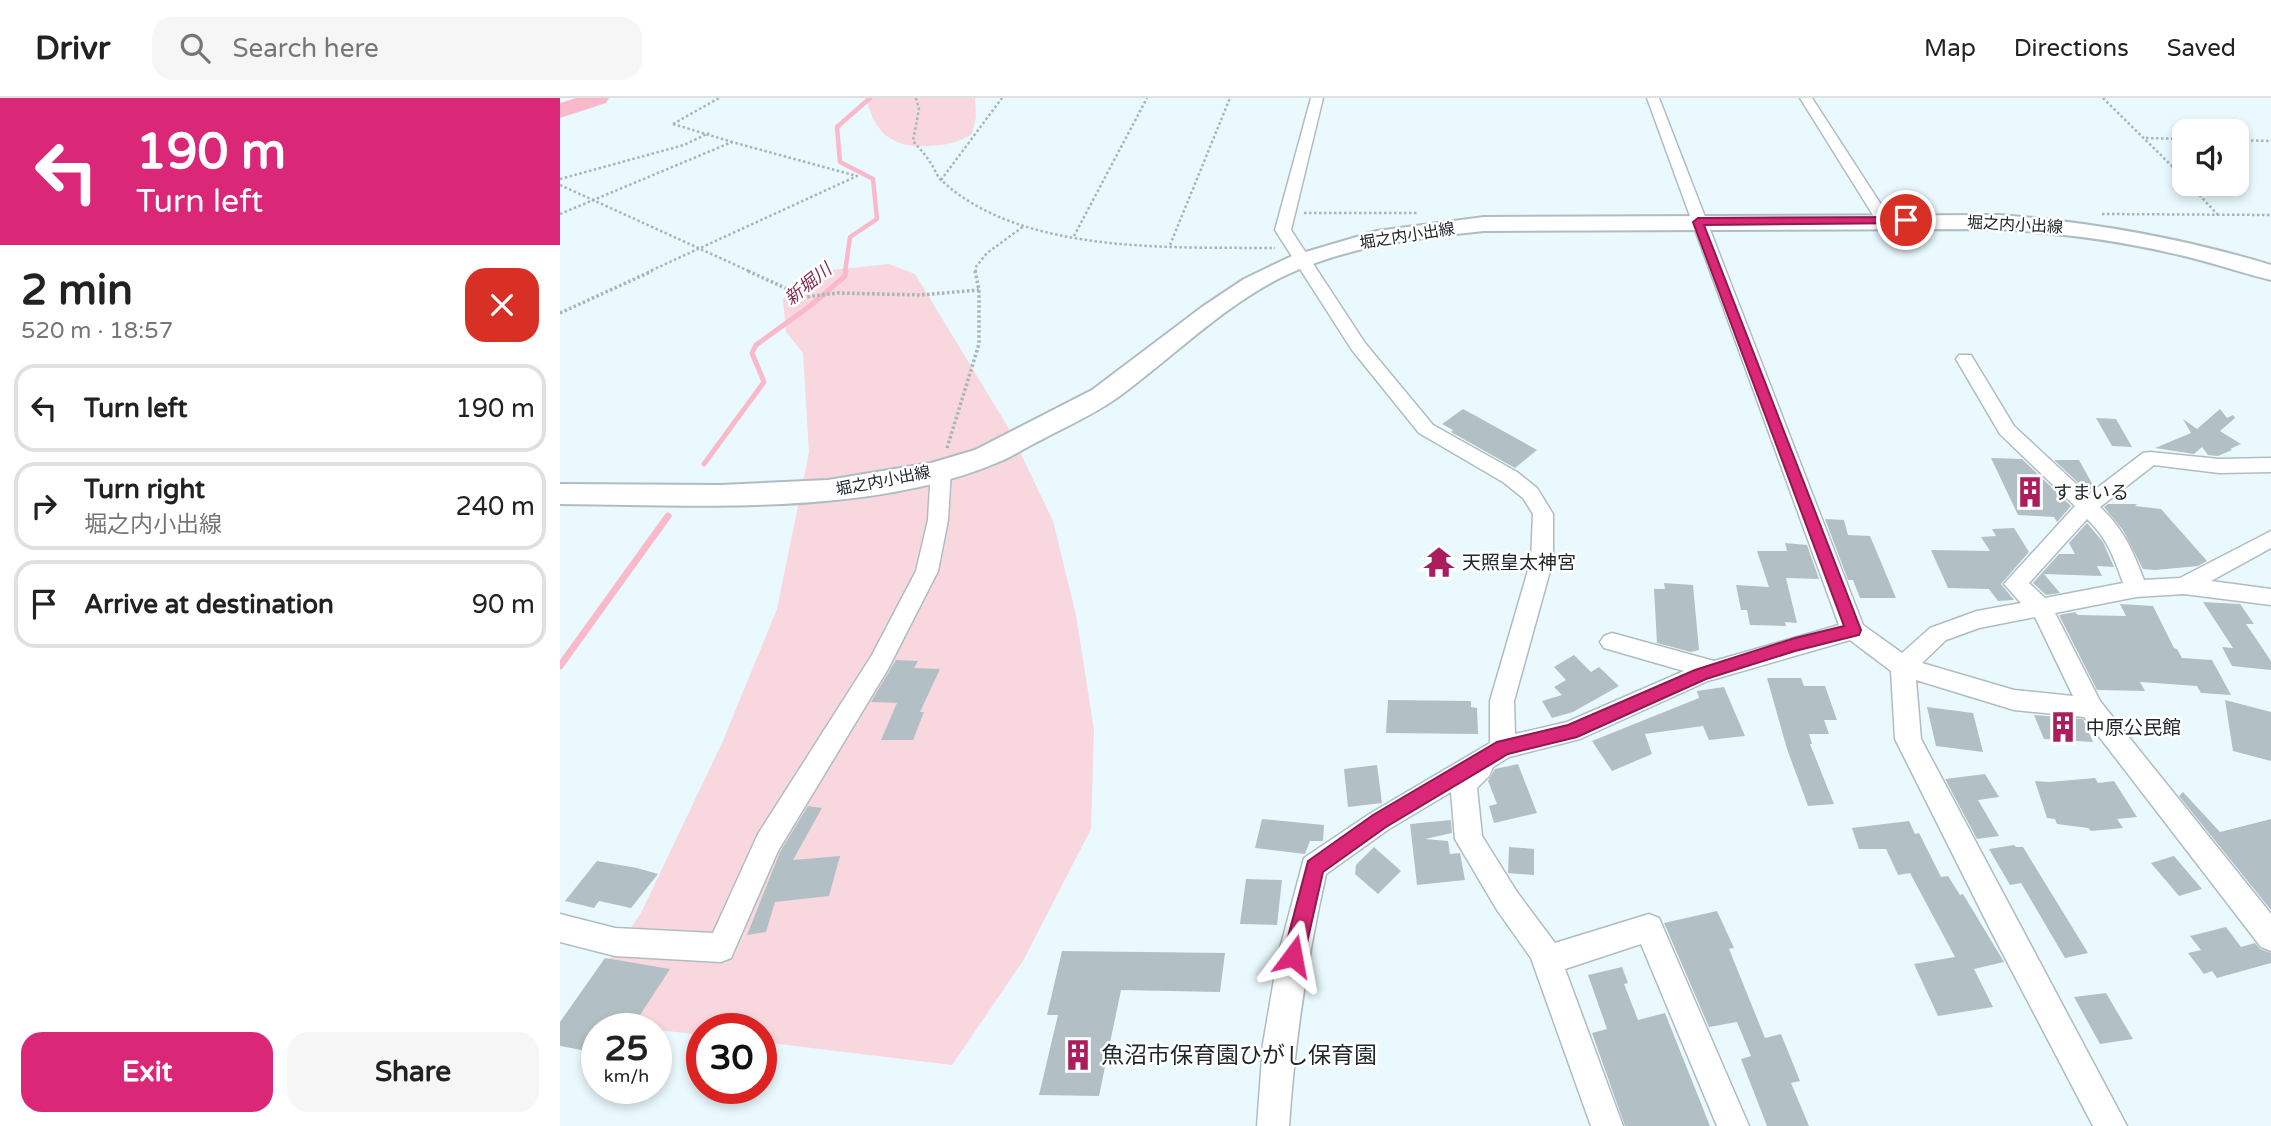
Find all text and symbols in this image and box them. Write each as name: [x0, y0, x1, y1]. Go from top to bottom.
search box: [152, 17, 642, 80]
text: Drivr: [35, 29, 110, 68]
icon: search: [176, 29, 214, 67]
text: Search here: [232, 33, 379, 64]
text: Map: [1924, 34, 1976, 63]
text: Directions: [2014, 34, 2129, 63]
text: Saved: [2167, 34, 2236, 63]
map controls: [2172, 119, 2249, 196]
button: sound: [2172, 119, 2249, 196]
text: 190 m: [136, 123, 286, 182]
icon: left: [21, 126, 112, 217]
text: Turn left: [136, 183, 263, 221]
pin: [1876, 190, 1936, 250]
icon: arrive: [1887, 201, 1925, 239]
street label: 堀之内小出線: [1966, 212, 2063, 237]
street label: 堀之内小出線: [1358, 219, 1456, 253]
water label: 新堀川: [780, 257, 837, 310]
text: 2 min: [21, 265, 133, 316]
button: close: [465, 268, 539, 342]
text: 520 m · 18:57: [21, 317, 173, 345]
icon: left: [25, 389, 63, 427]
text: Turn left: [84, 393, 187, 424]
text: 190 m: [455, 393, 535, 424]
street label: 堀之内小出線: [834, 462, 932, 500]
text: Turn right: [84, 474, 205, 505]
building icon: すまいる: [2013, 475, 2047, 509]
place label: すまいる: [2053, 482, 2129, 504]
icon: right: [25, 487, 63, 525]
text: 240 m: [455, 491, 535, 522]
text: 堀之内小出線: [84, 511, 222, 539]
temple icon: 天照皇太神宮: [1422, 545, 1456, 579]
place label: 天照皇太神宮: [1462, 552, 1576, 574]
icon: arrive: [25, 585, 63, 623]
text: Arrive at destination: [84, 589, 334, 620]
text: 90 m: [472, 589, 535, 620]
building icon: 中原公民館: [2046, 710, 2080, 744]
place label: 中原公民館: [2086, 717, 2181, 739]
position arrow: [1256, 919, 1330, 993]
speed limit sign: 30: [686, 1013, 777, 1104]
text: 25: [605, 1028, 648, 1070]
button: Exit: [21, 1032, 273, 1112]
button: Share: [287, 1032, 539, 1112]
building icon: 魚沼市保育園ひがし保育園: [1061, 1038, 1095, 1072]
place label: 魚沼市保育園ひがし保育園: [1101, 1042, 1377, 1070]
text: km/h: [604, 1065, 649, 1087]

